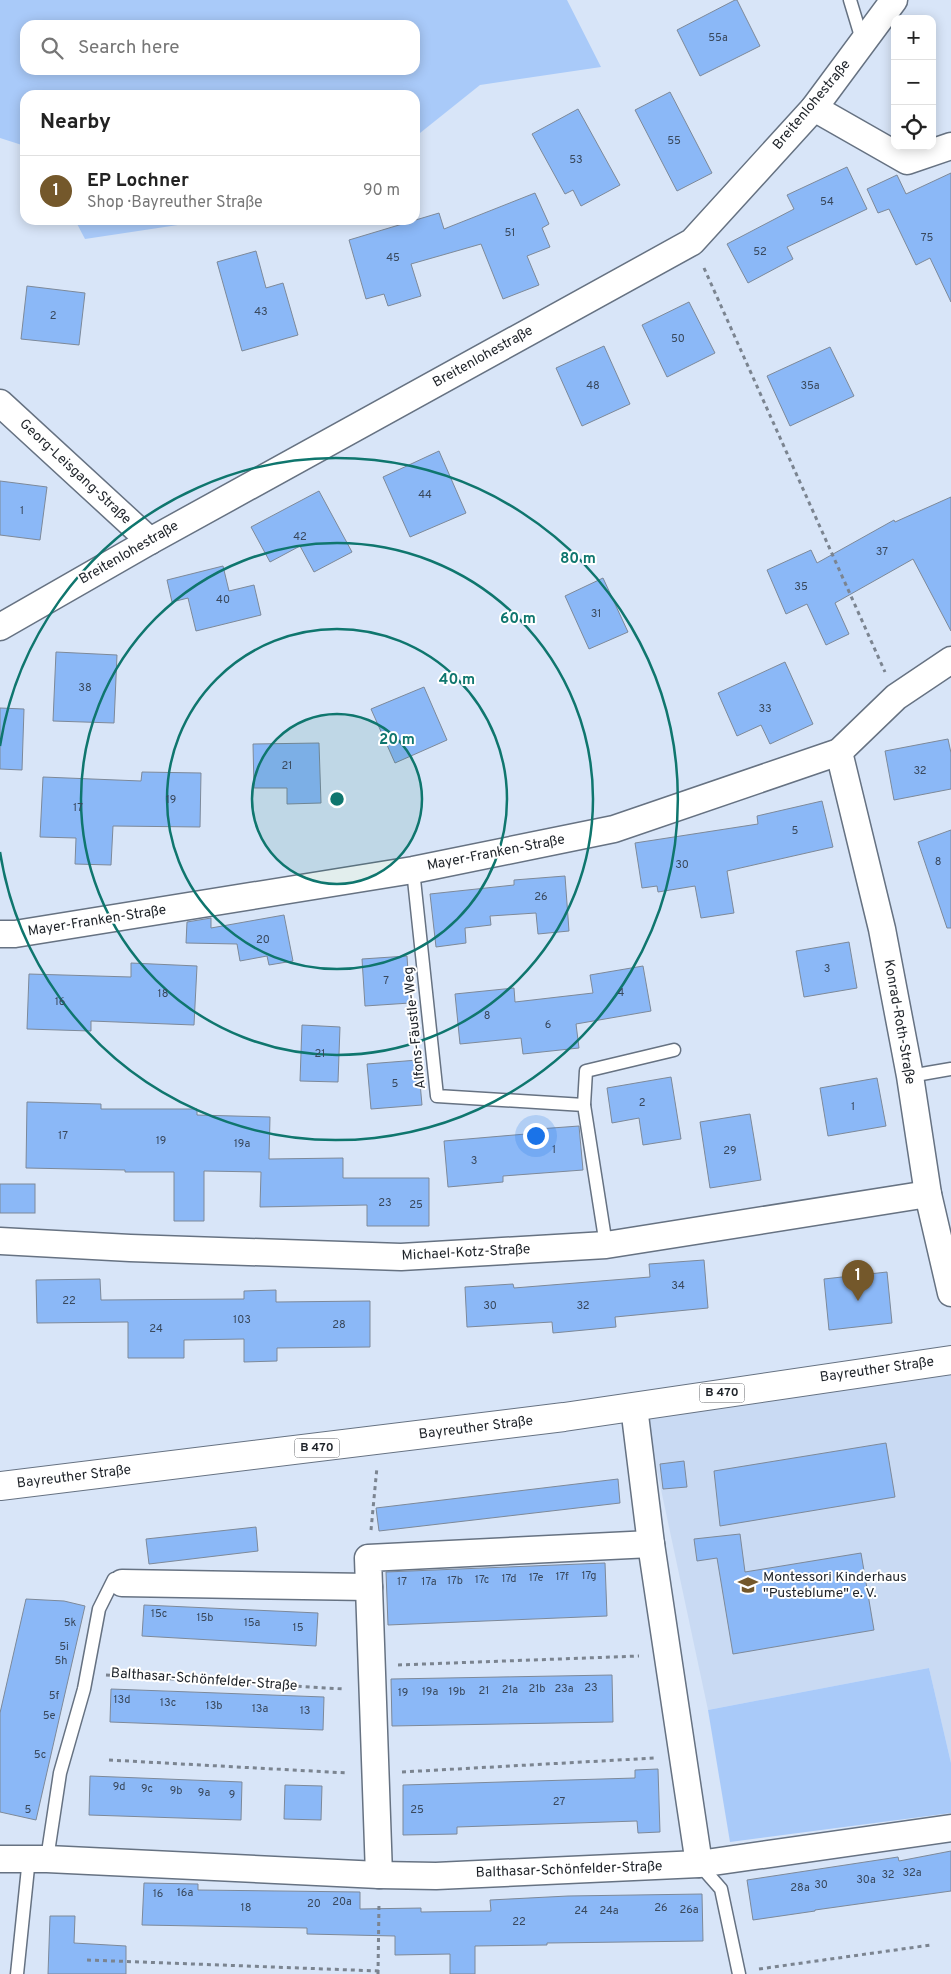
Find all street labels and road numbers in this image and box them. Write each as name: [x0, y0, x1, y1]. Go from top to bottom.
street label: Breitenlohestraße: [769, 57, 855, 153]
street label: Breitenlohestraße: [430, 322, 536, 392]
street label: Georg-Leisgang-Straße: [16, 416, 134, 528]
street label: Breitenlohestraße: [76, 518, 182, 588]
street label: Mayer-Franken-Straße: [426, 831, 566, 875]
street label: Mayer-Franken-Straße: [27, 902, 167, 940]
street label: Konrad-Roth-Straße: [880, 958, 918, 1086]
street label: Alfons-Fäustle-Weg: [400, 966, 430, 1090]
street label: Michael-Kotz-Straße: [401, 1241, 531, 1265]
street label: Bayreuther Straße: [819, 1354, 935, 1386]
road number: B 470: [700, 1384, 744, 1402]
street label: Bayreuther Straße: [418, 1413, 534, 1443]
road number: B 470: [294, 1439, 340, 1458]
street label: Bayreuther Straße: [16, 1462, 132, 1492]
street label: Balthasar-Schönfelder-Straße: [110, 1665, 298, 1695]
street label: Balthasar-Schönfelder-Straße: [475, 1858, 663, 1882]

